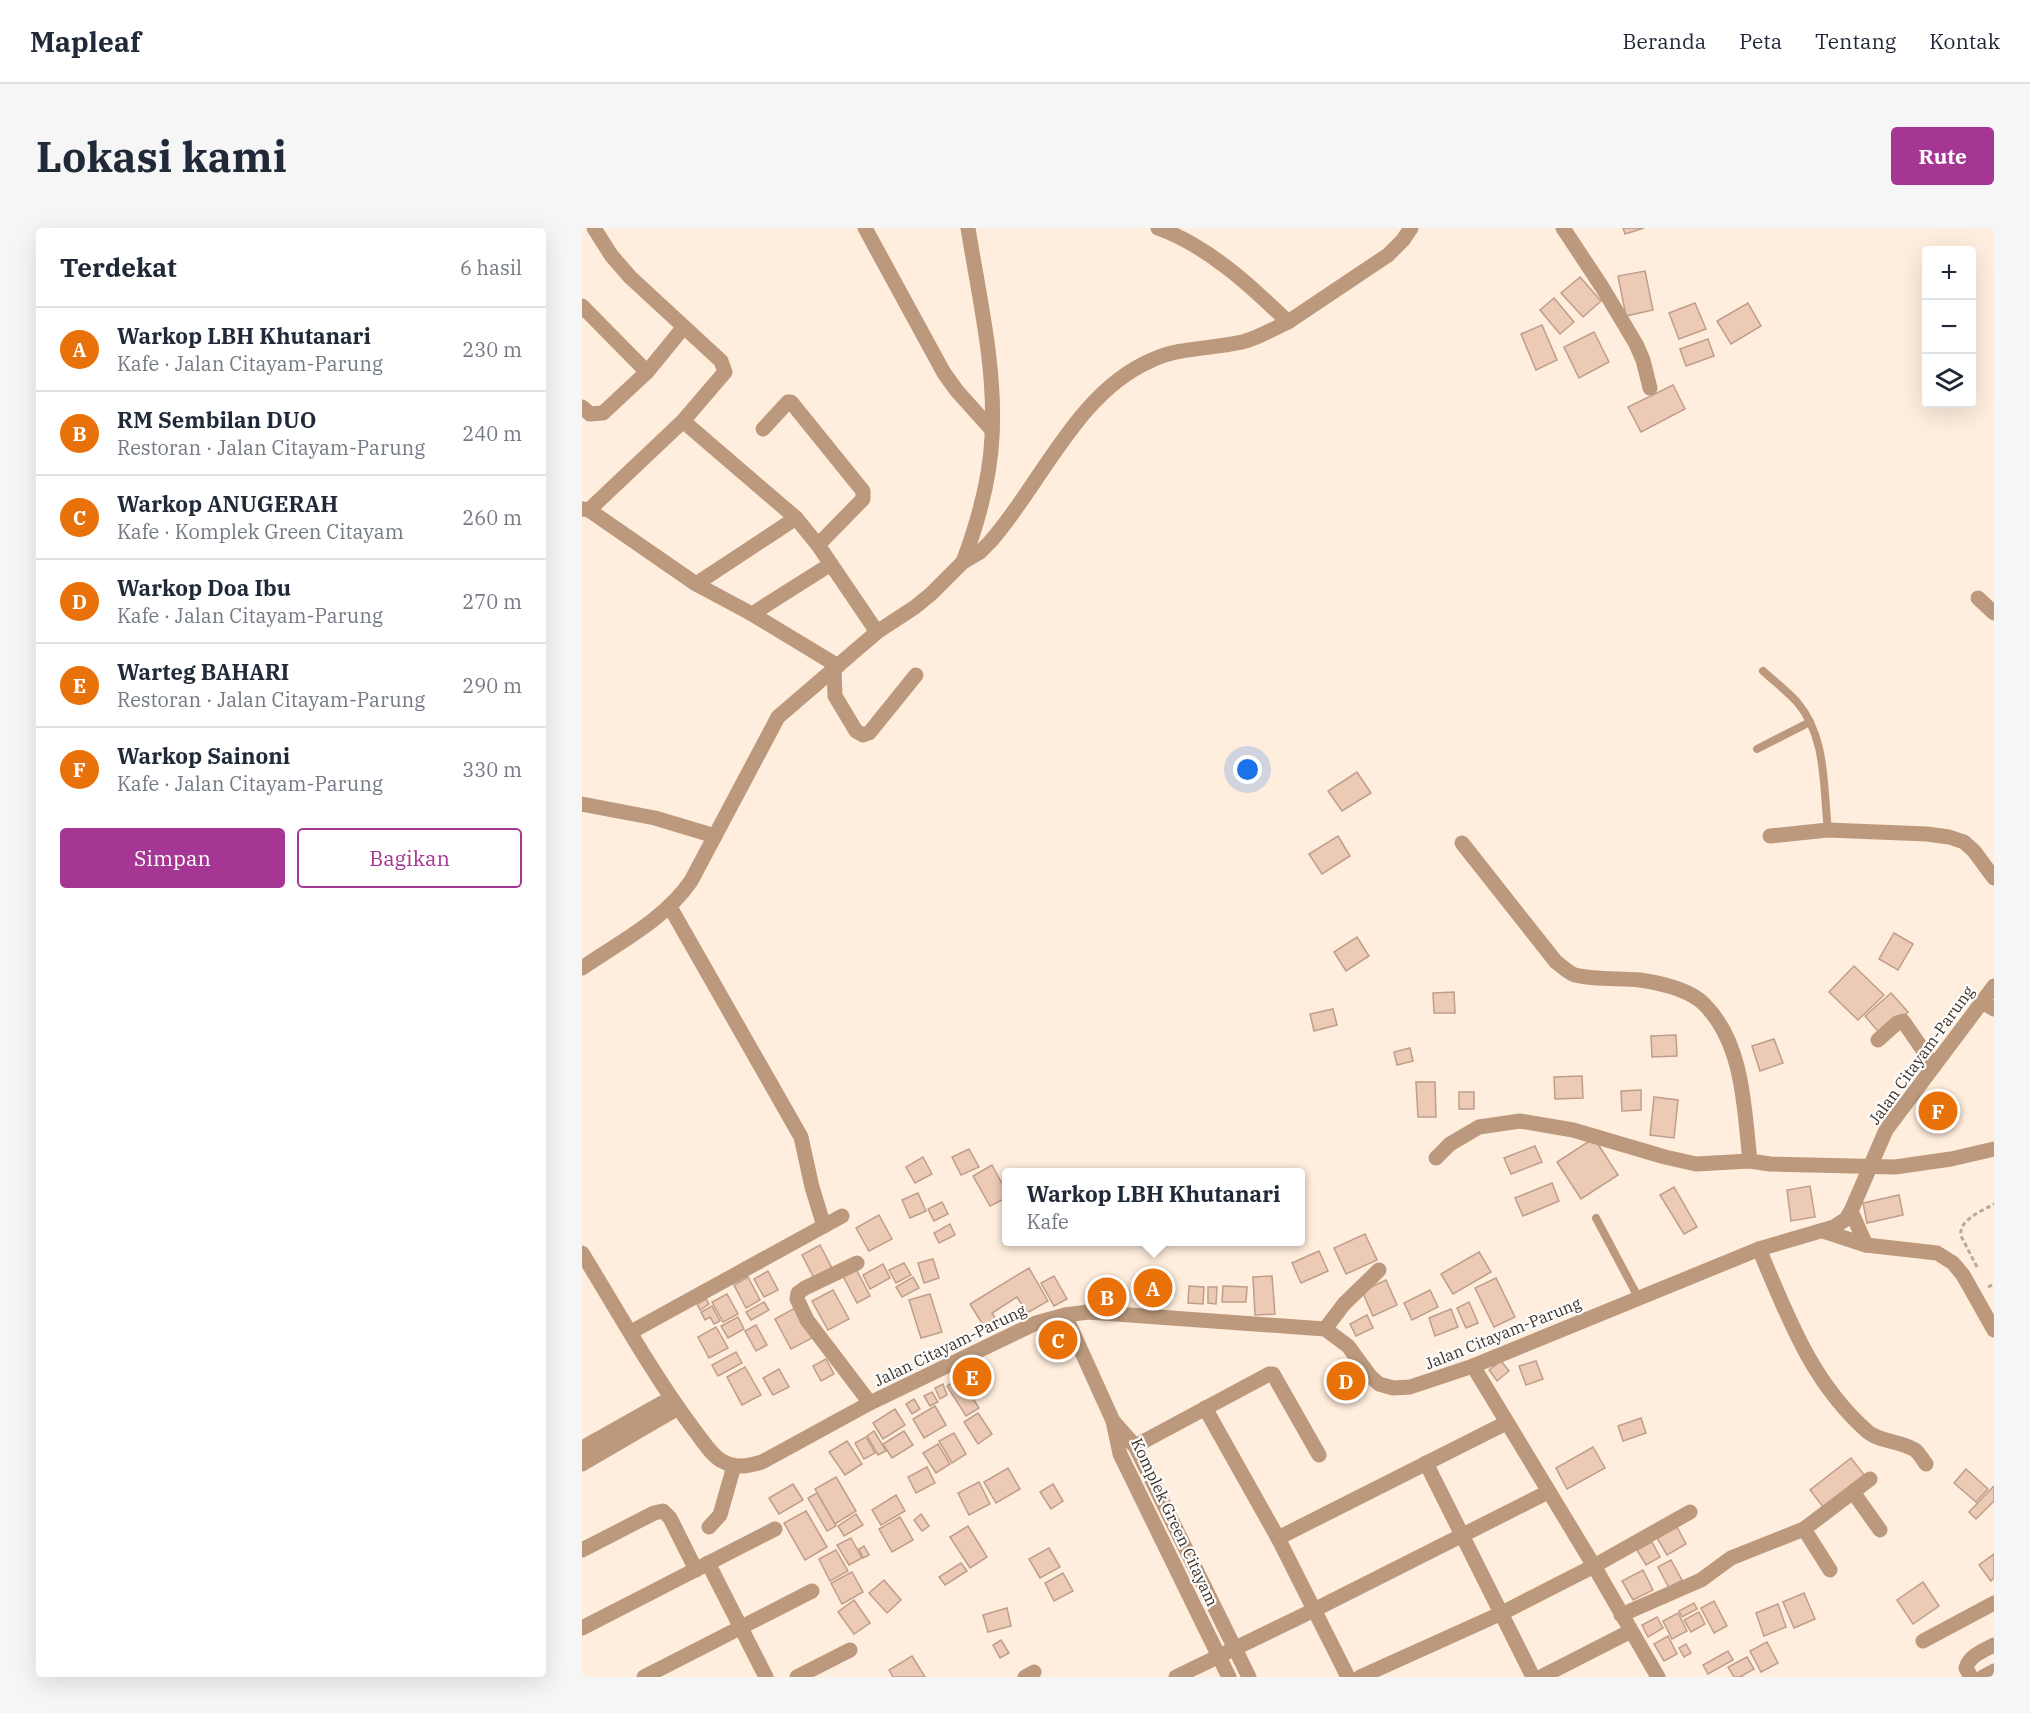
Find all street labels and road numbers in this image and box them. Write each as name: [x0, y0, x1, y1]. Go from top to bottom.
street label: Jalan Citayam-Parung: [1864, 982, 1978, 1128]
street label: Jalan Citayam-Parung: [1422, 1292, 1584, 1373]
street label: Jalan Citayam-Parung: [871, 1299, 1029, 1390]
street label: Komplek Green Citayam: [1127, 1435, 1223, 1609]

